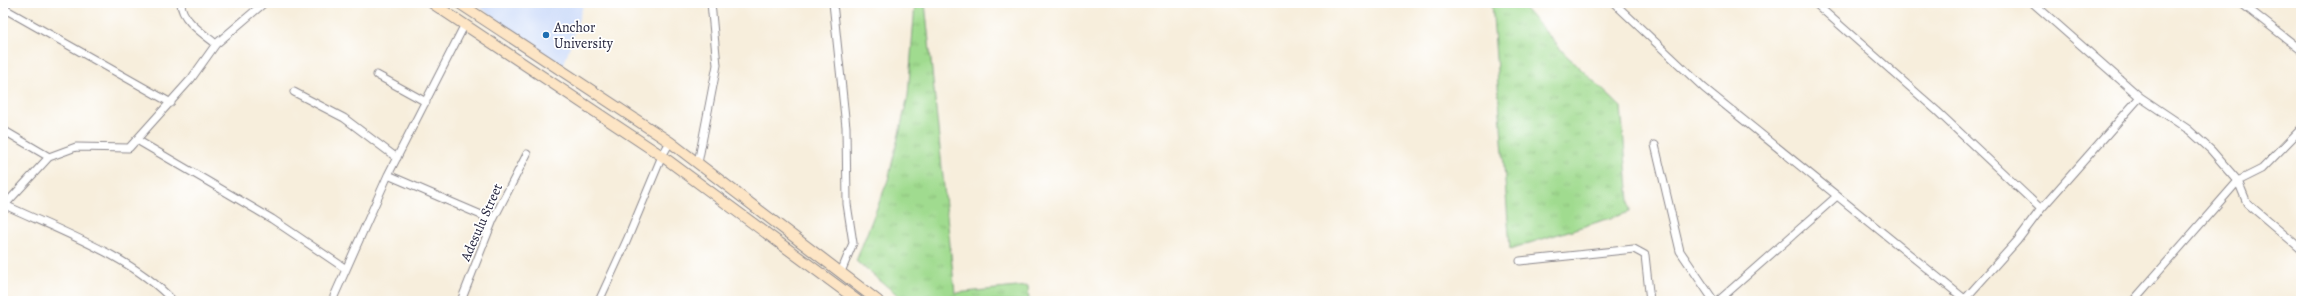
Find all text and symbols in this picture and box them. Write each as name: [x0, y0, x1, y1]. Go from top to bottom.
place label: Anchor University: [553, 18, 614, 53]
marker: Anchor University: [541, 30, 551, 40]
street label: Adesulu Street: [455, 180, 507, 265]

